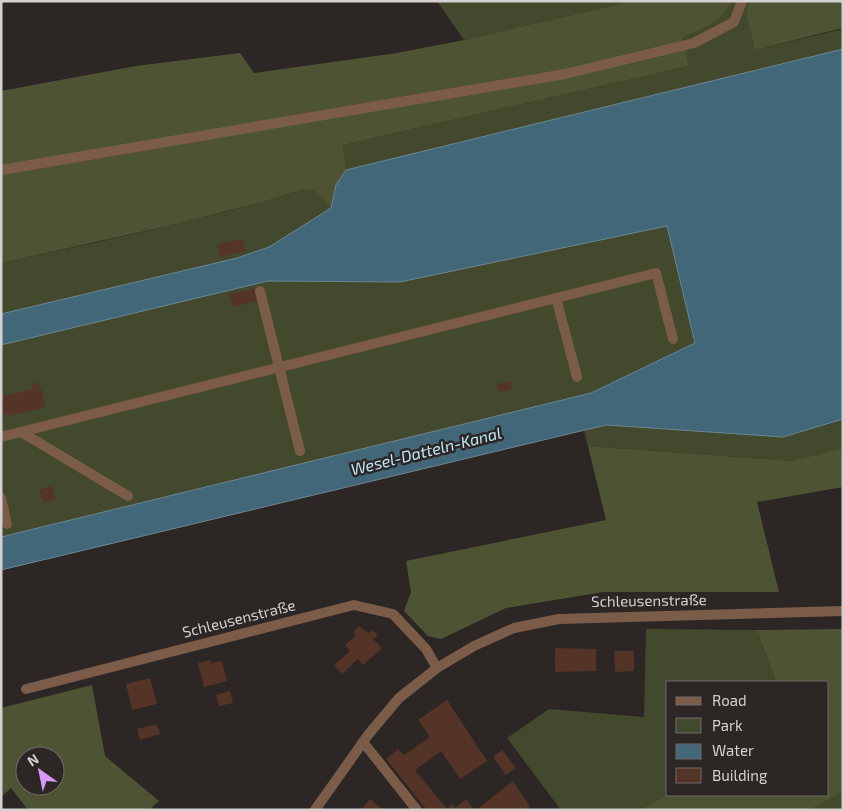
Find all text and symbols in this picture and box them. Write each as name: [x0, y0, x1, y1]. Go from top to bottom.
water label: Wesel-Datteln-Kanal: [349, 423, 503, 478]
street label: Schleusenstraße: [591, 590, 707, 610]
street label: Schleusenstraße: [180, 595, 297, 641]
legend: [666, 681, 829, 796]
text: Road: [712, 691, 747, 709]
text: Park: [712, 716, 743, 734]
text: Water: [712, 741, 754, 759]
north arrow: [15, 746, 65, 796]
text: N: [24, 750, 42, 770]
text: Building: [712, 766, 768, 784]

